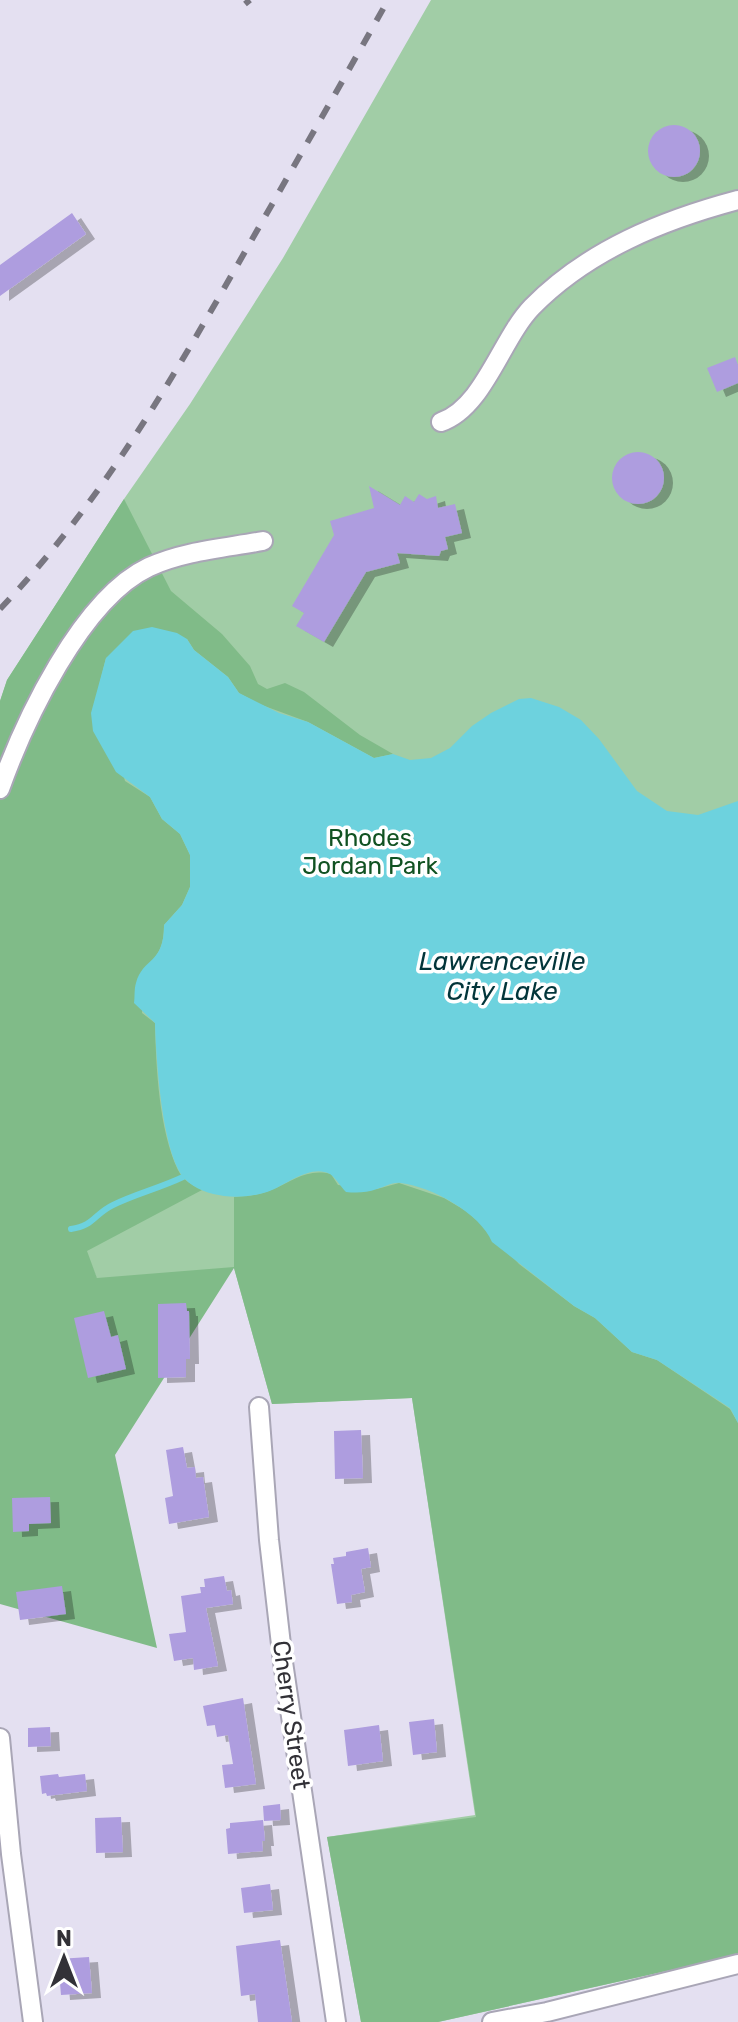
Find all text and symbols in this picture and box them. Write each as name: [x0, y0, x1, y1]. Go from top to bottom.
park label: Rhodes Jordan Park: [302, 824, 438, 880]
water label: Lawrenceville City Lake: [419, 946, 586, 1007]
street label: Cherry Street: [267, 1639, 315, 1791]
north arrow: [24, 1918, 104, 1998]
text: N: [56, 1925, 72, 1952]

